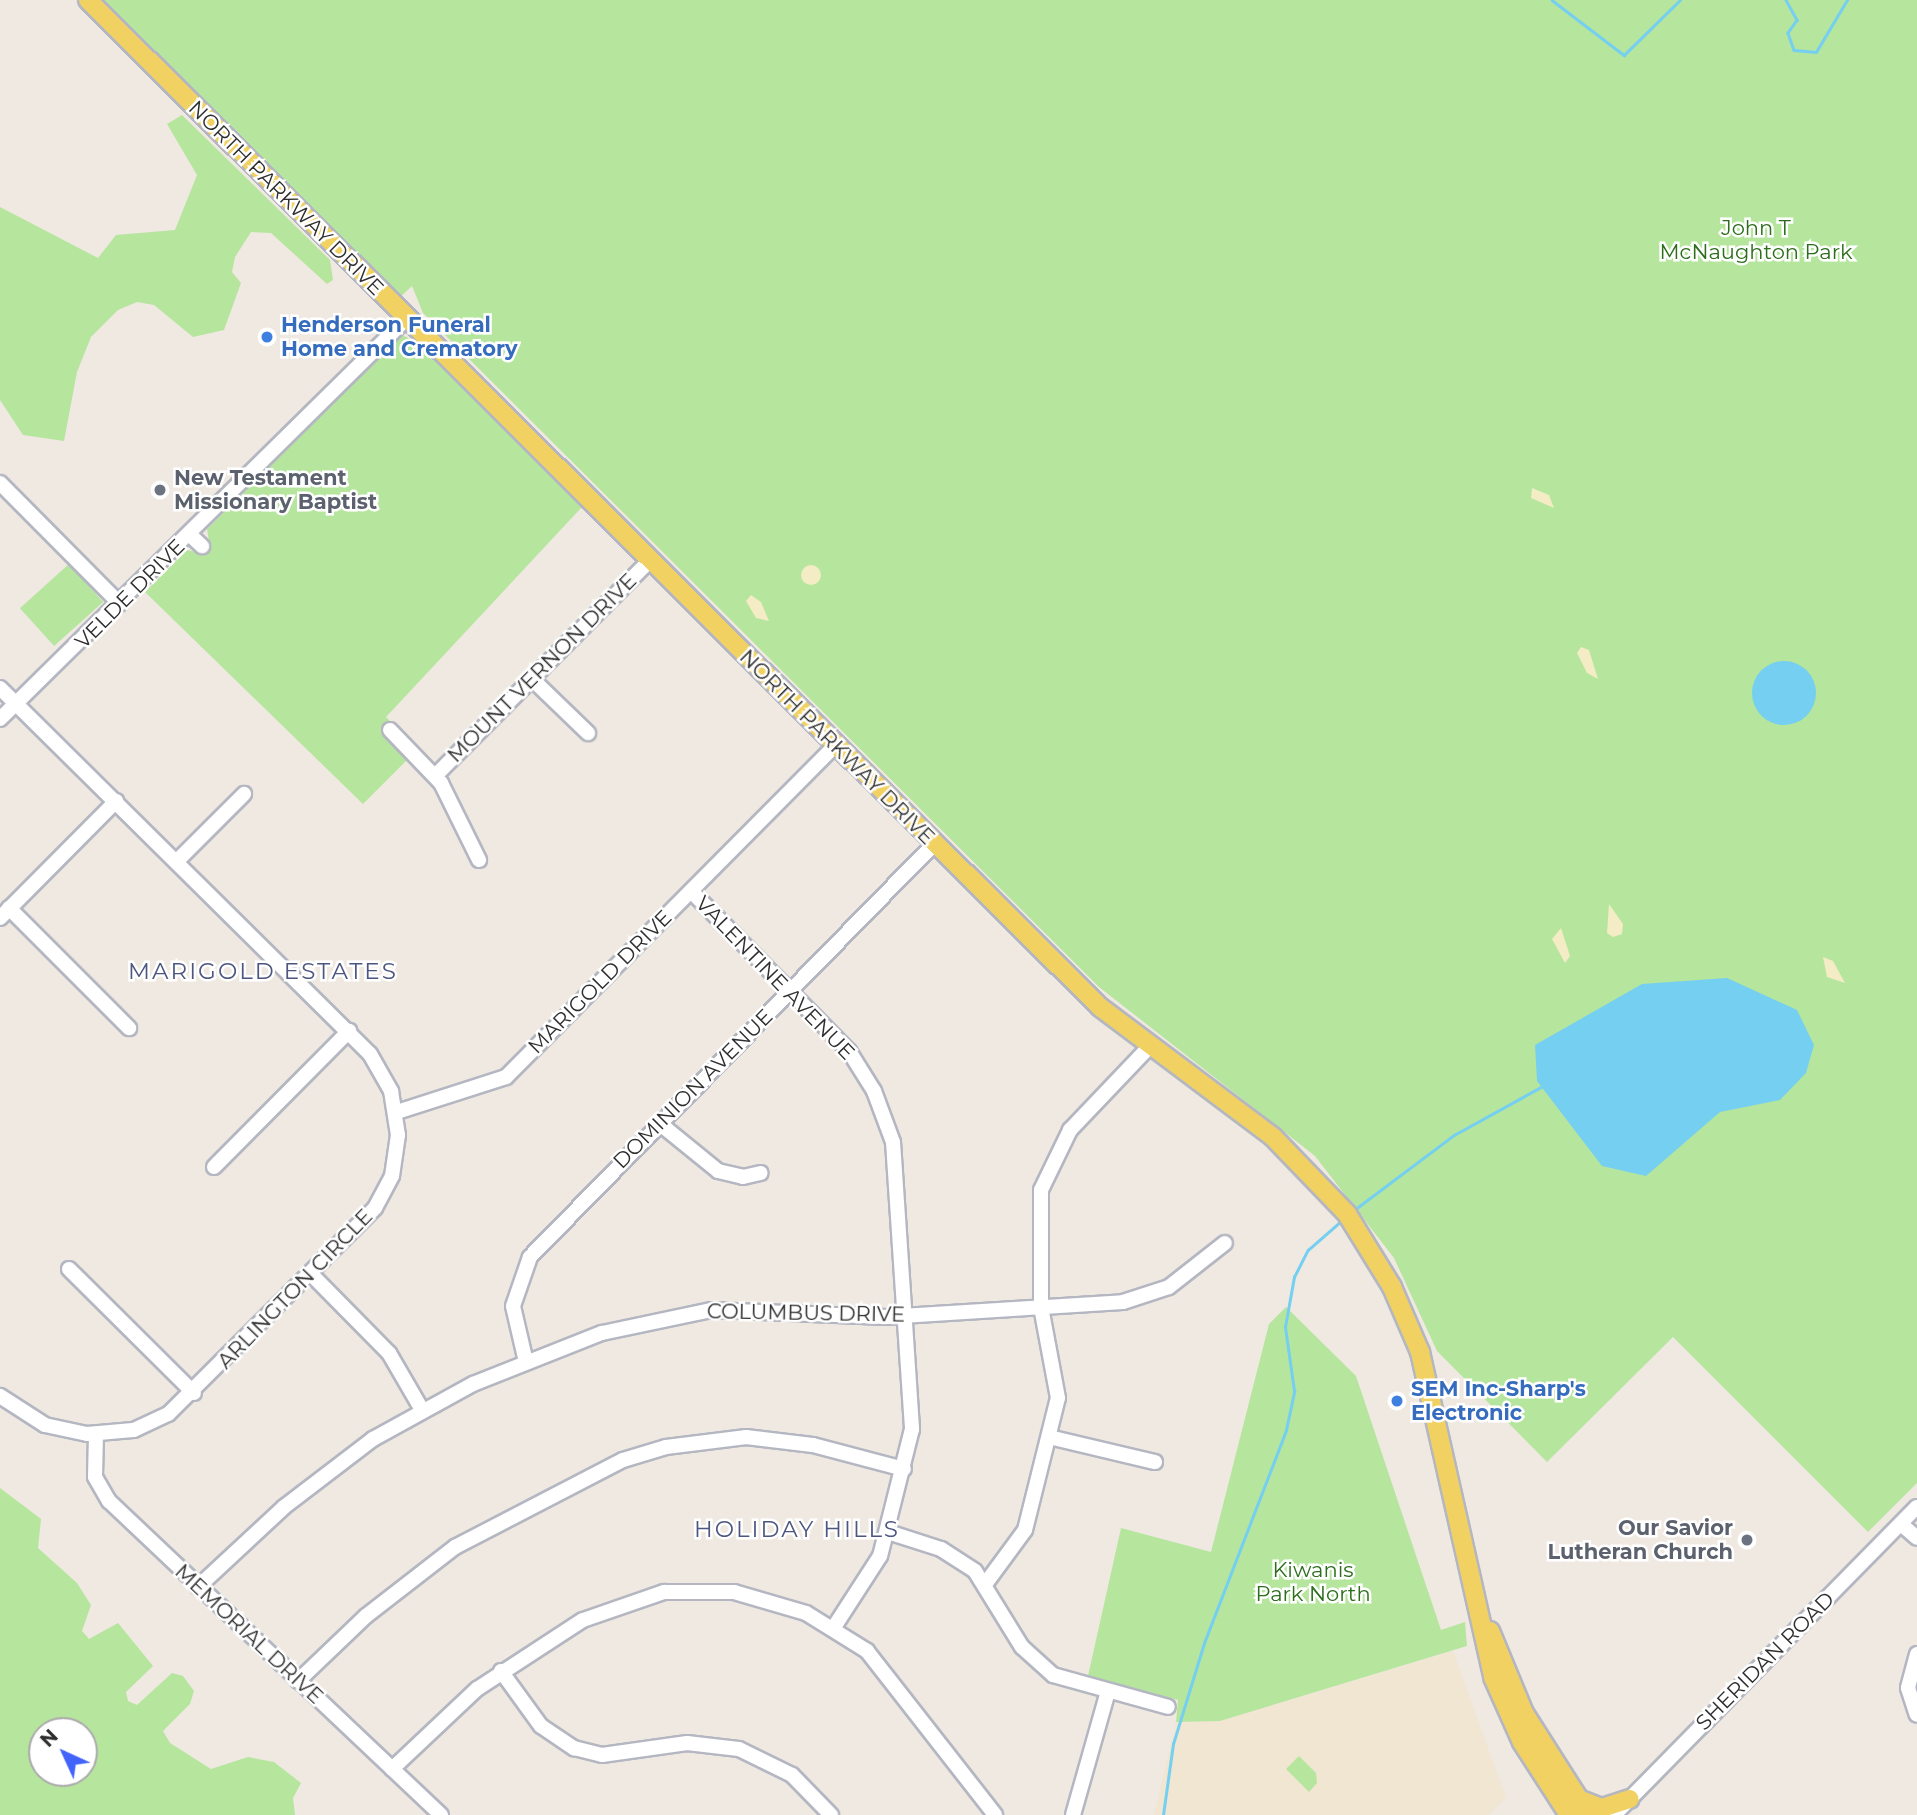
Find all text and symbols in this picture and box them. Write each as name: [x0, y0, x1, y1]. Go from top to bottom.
street label: NORTH PARKWAY DRIVE: [183, 95, 389, 301]
park label: John T McNaughton Park: [1660, 215, 1852, 265]
place label: Henderson Funeral Home and Crematory: [281, 312, 518, 362]
marker: Henderson Funeral Home and Crematory: [259, 329, 275, 345]
place label: New Testament Missionary Baptist: [174, 465, 377, 515]
marker: New Testament Missionary Baptist: [152, 482, 168, 498]
street label: VELDE DRIVE: [70, 534, 190, 654]
street label: MOUNT VERNON DRIVE: [442, 568, 642, 768]
street label: NORTH PARKWAY DRIVE: [734, 644, 940, 850]
street label: VALENTINE AVENUE: [690, 891, 860, 1065]
street label: MARIGOLD DRIVE: [523, 905, 677, 1059]
district label: MARIGOLD ESTATES: [130, 957, 396, 985]
street label: DOMINION AVENUE: [608, 1004, 778, 1174]
street label: ARLINGTON CIRCLE: [212, 1204, 378, 1374]
street label: COLUMBUS DRIVE: [707, 1299, 905, 1327]
place label: SEM Inc-Sharp's Electronic: [1411, 1376, 1586, 1426]
marker: SEM Inc-Sharp's Electronic: [1389, 1393, 1405, 1409]
district label: HOLIDAY HILLS: [696, 1515, 898, 1543]
place label: Our Savior Lutheran Church: [1547, 1515, 1733, 1565]
marker: Our Savior Lutheran Church: [1739, 1532, 1755, 1548]
park label: Kiwanis Park North: [1255, 1557, 1371, 1607]
street label: MEMORIAL DRIVE: [170, 1559, 328, 1709]
street label: SHERIDAN ROAD: [1691, 1587, 1839, 1735]
north arrow: [28, 1717, 98, 1787]
text: N: [36, 1725, 63, 1752]

